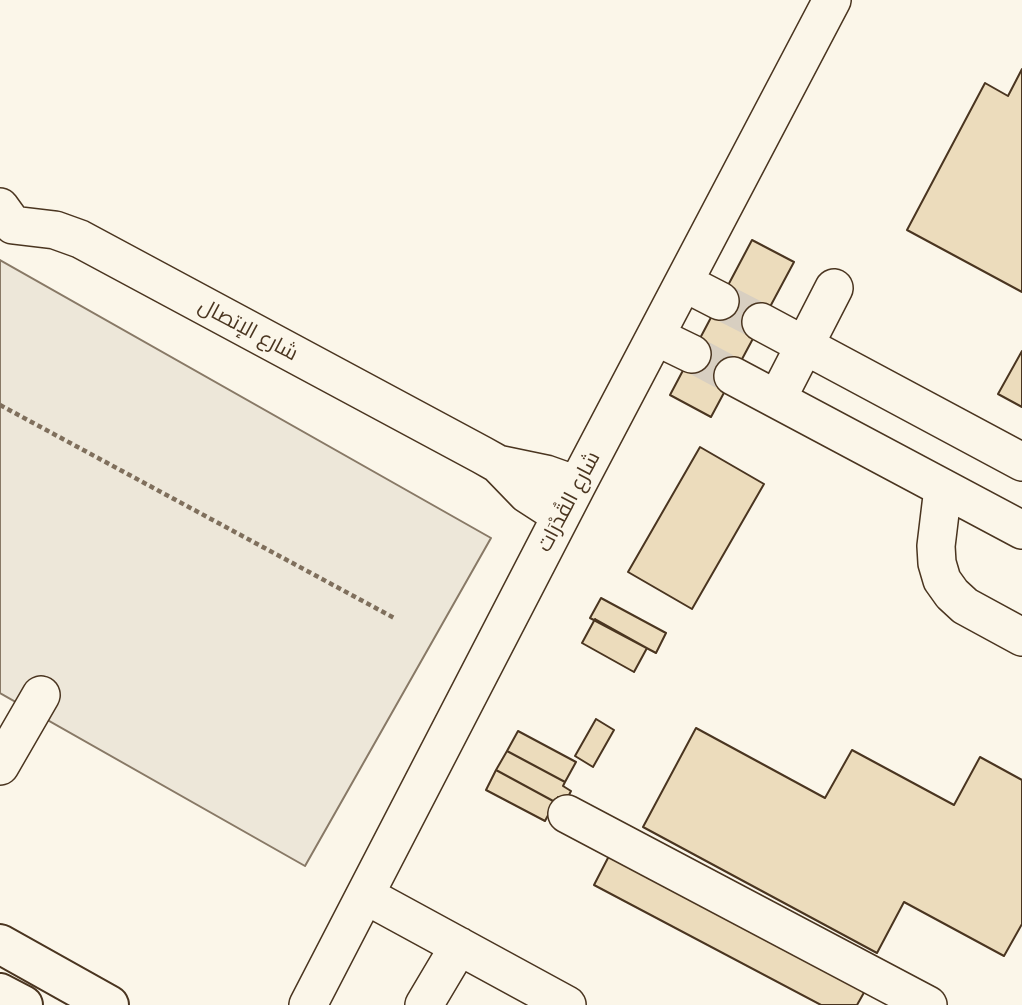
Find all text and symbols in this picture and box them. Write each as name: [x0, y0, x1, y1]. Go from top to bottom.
street label: شارع الإتصال: [194, 293, 302, 367]
street label: شارع القُدْرَات: [532, 448, 606, 556]

